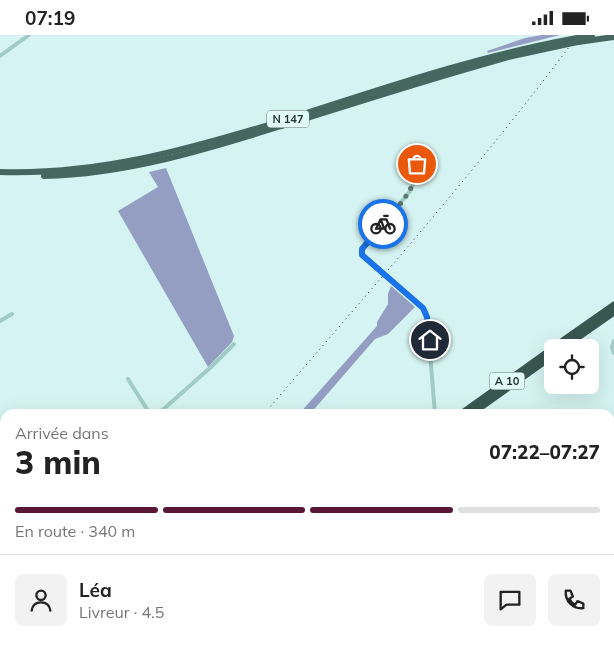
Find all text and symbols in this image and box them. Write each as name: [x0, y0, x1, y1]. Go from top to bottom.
text: 07:19: [25, 6, 75, 30]
road number: N 147: [267, 111, 309, 127]
pin: [396, 143, 438, 185]
icon: bag: [403, 150, 431, 178]
courier: [358, 199, 408, 249]
icon: bike: [369, 210, 397, 238]
pin: [409, 319, 451, 361]
icon: home: [416, 326, 444, 354]
map controls: [544, 339, 599, 394]
button: locate: [544, 339, 599, 394]
road number: A 10: [490, 373, 524, 389]
text: Arrivée dans: [15, 423, 109, 443]
text: 07:22–07:27: [489, 440, 600, 464]
text: 3 min: [15, 442, 101, 482]
text: En route · 340 m: [15, 521, 135, 541]
button: person: [15, 574, 67, 626]
button: chat: [484, 574, 536, 626]
button: phone: [548, 574, 600, 626]
text: Léa: [79, 578, 112, 602]
text: Livreur · 4.5: [79, 602, 164, 622]

